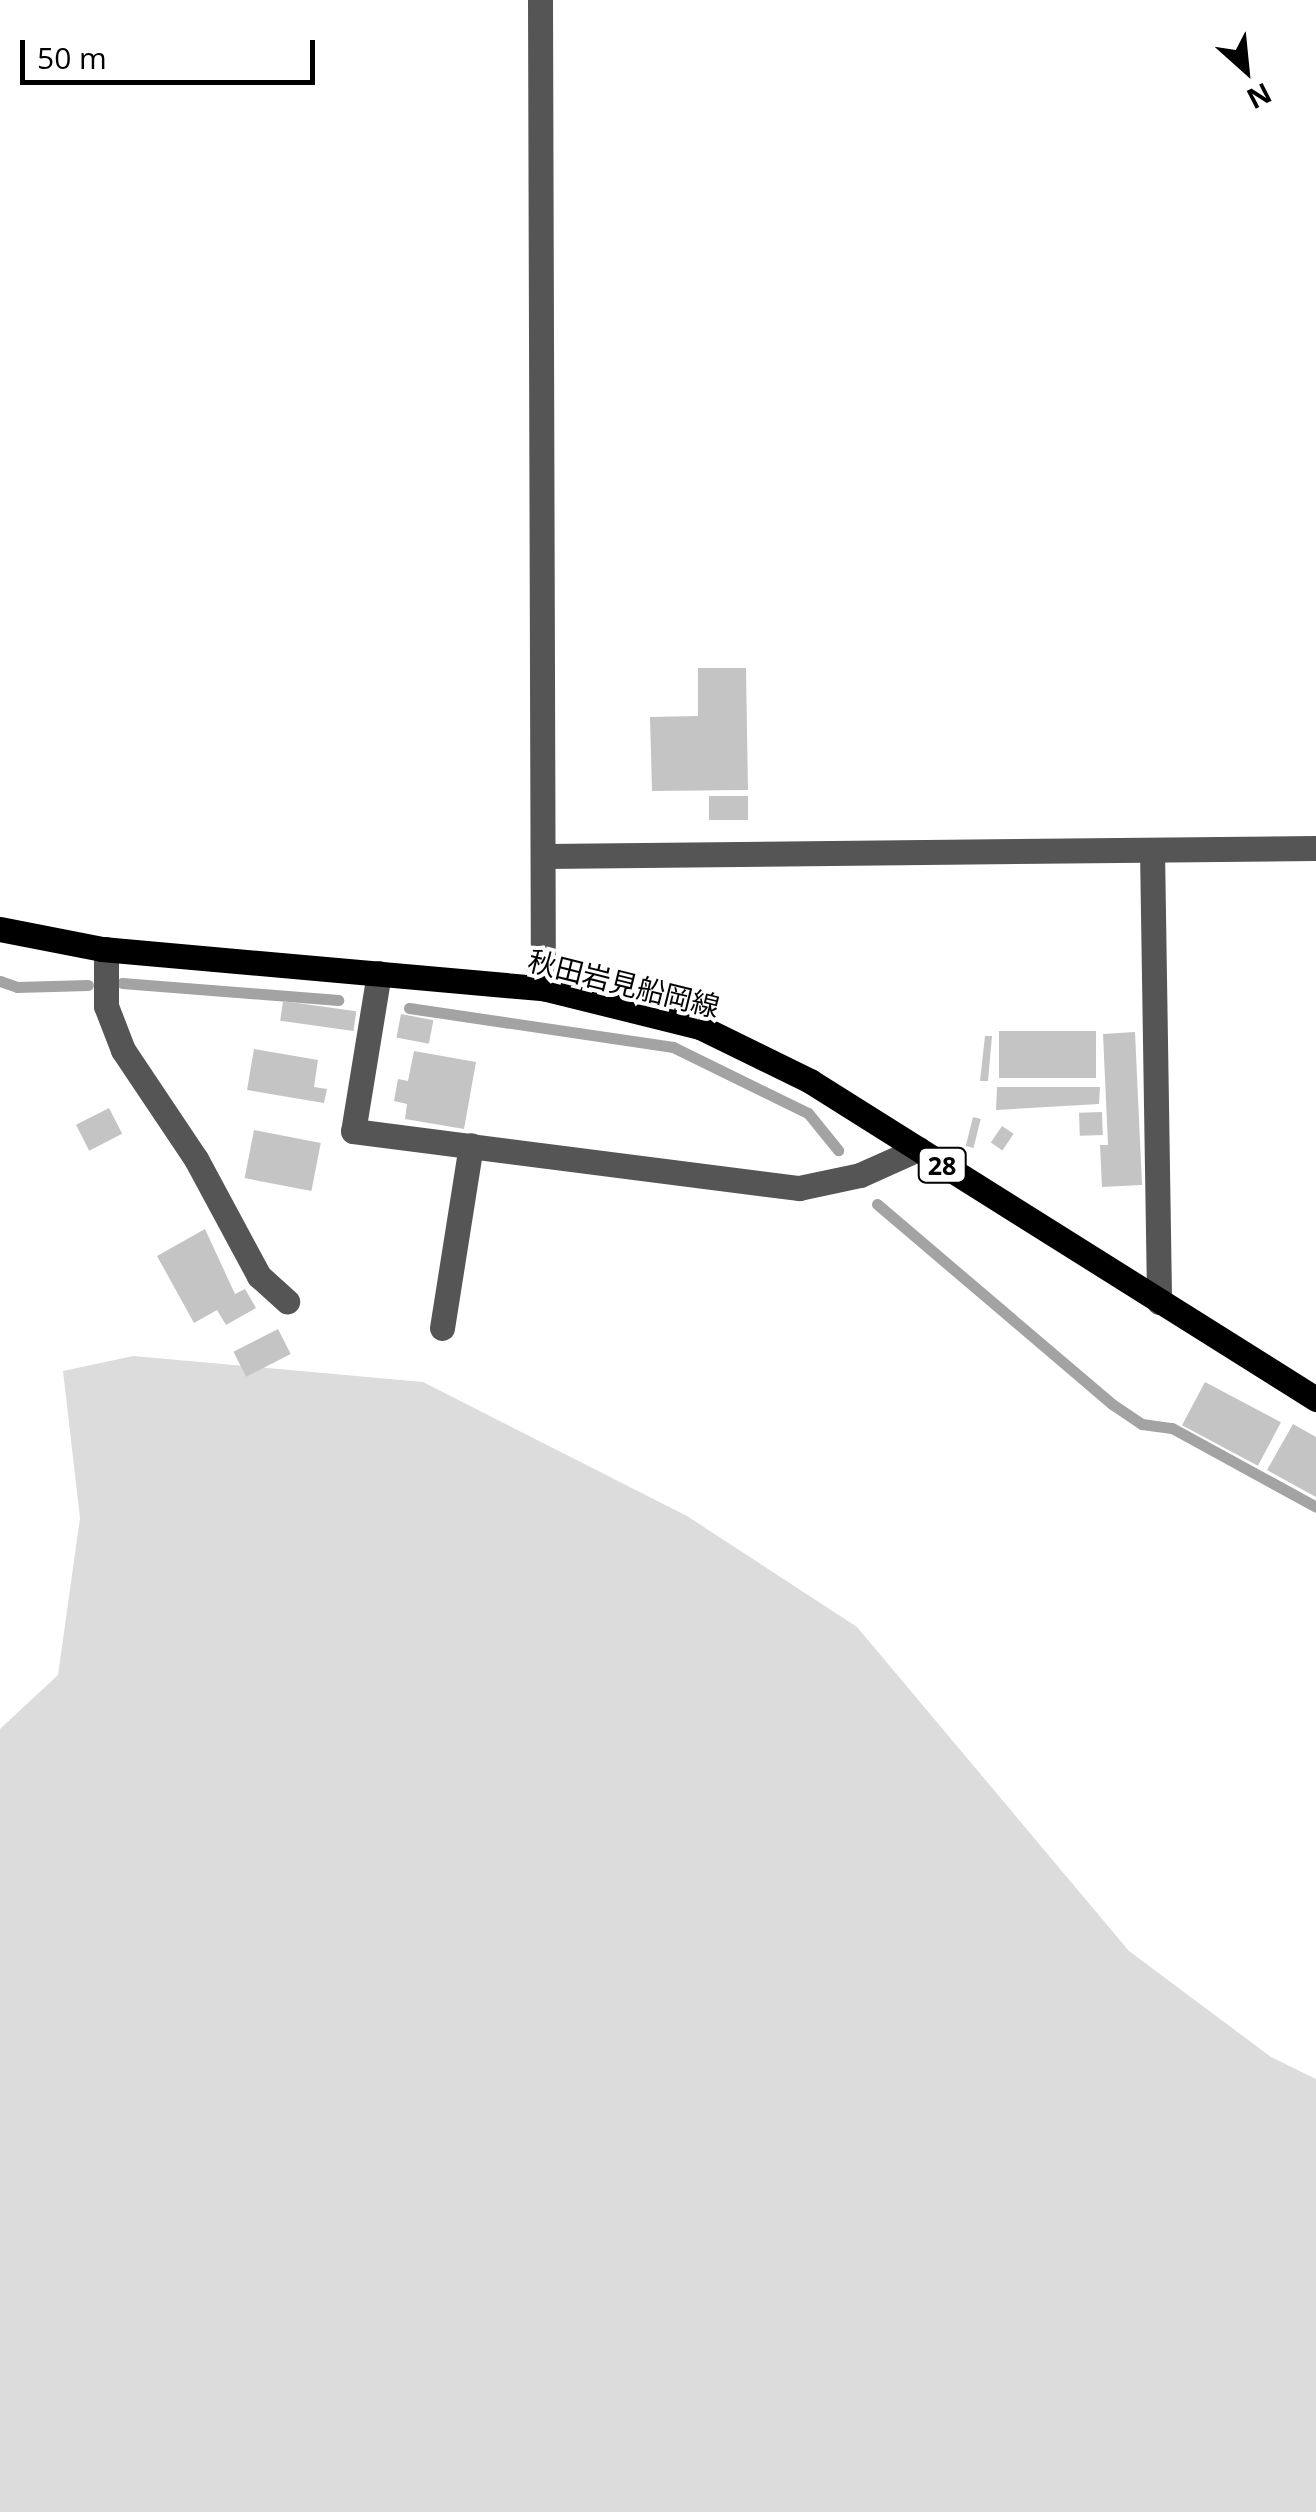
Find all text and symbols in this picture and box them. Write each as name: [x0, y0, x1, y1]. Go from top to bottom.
scale bar: [25, 20, 320, 82]
north arrow: [1196, 20, 1296, 120]
text: 50 m: [37, 37, 107, 78]
text: N: [1241, 75, 1278, 119]
street label: 秋田岩見船岡線: [525, 943, 723, 1023]
road number: 28: [917, 1145, 967, 1185]

